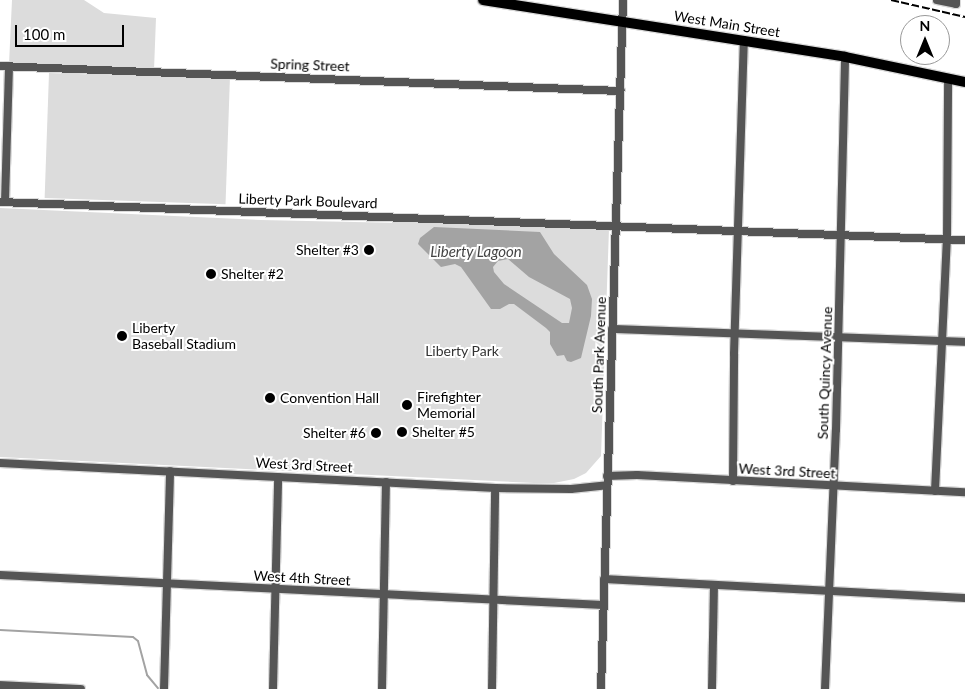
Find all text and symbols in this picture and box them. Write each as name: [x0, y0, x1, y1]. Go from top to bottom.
street label: West Main Street: [673, 7, 781, 41]
scale bar: [18, 15, 126, 47]
north arrow: [900, 15, 950, 65]
text: N: [920, 17, 930, 34]
text: 100 m: [23, 25, 65, 43]
street label: Spring Street: [270, 55, 350, 75]
street label: Liberty Park Boulevard: [238, 190, 378, 212]
place label: Shelter #3: [296, 242, 359, 258]
water label: Liberty Lagoon: [430, 243, 522, 261]
marker: Shelter #3: [363, 244, 375, 256]
place label: Shelter #2: [221, 266, 284, 282]
marker: Shelter #2: [205, 268, 217, 280]
street label: South Park Avenue: [589, 296, 609, 414]
street label: South Quincy Avenue: [814, 306, 836, 440]
place label: Liberty Baseball Stadium: [132, 320, 236, 352]
marker: Liberty Baseball Stadium: [116, 330, 128, 342]
park label: Liberty Park: [425, 343, 499, 359]
place label: Firefighter Memorial: [417, 389, 481, 422]
place label: Convention Hall: [280, 390, 379, 406]
marker: Convention Hall: [264, 392, 276, 404]
marker: Firefighter Memorial: [401, 399, 413, 411]
place label: Shelter #5: [412, 424, 475, 440]
place label: Shelter #6: [303, 425, 366, 441]
marker: Shelter #5: [396, 426, 408, 438]
marker: Shelter #6: [370, 427, 382, 439]
street label: West 3rd Street: [255, 454, 353, 476]
street label: West 3rd Street: [738, 460, 836, 482]
street label: West 4th Street: [253, 567, 351, 589]

